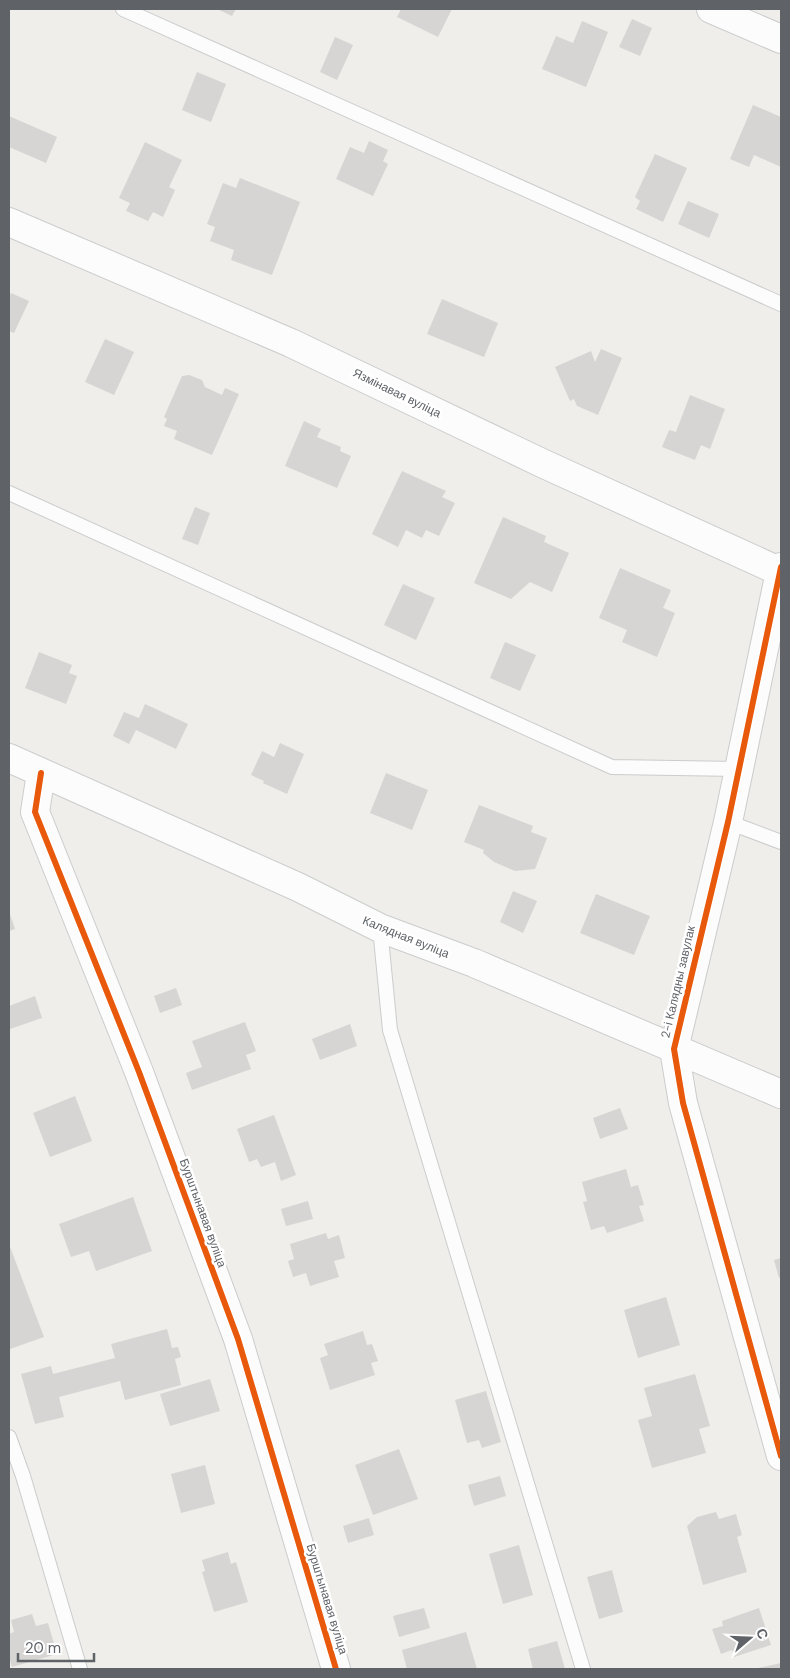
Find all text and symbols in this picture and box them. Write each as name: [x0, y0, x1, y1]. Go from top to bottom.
street label: Язмінавая вуліца: [350, 365, 444, 421]
street label: Калядная вуліца: [360, 912, 452, 962]
street label: 2-і Калядны завулак: [657, 924, 699, 1040]
street label: Бурштынавая вуліца: [176, 1156, 230, 1270]
street label: Бурштынавая вуліца: [303, 1542, 352, 1657]
north arrow: [725, 1613, 775, 1663]
text: С: [752, 1626, 772, 1641]
scale bar: [18, 1630, 94, 1662]
text: 20 m: [25, 1638, 61, 1658]

